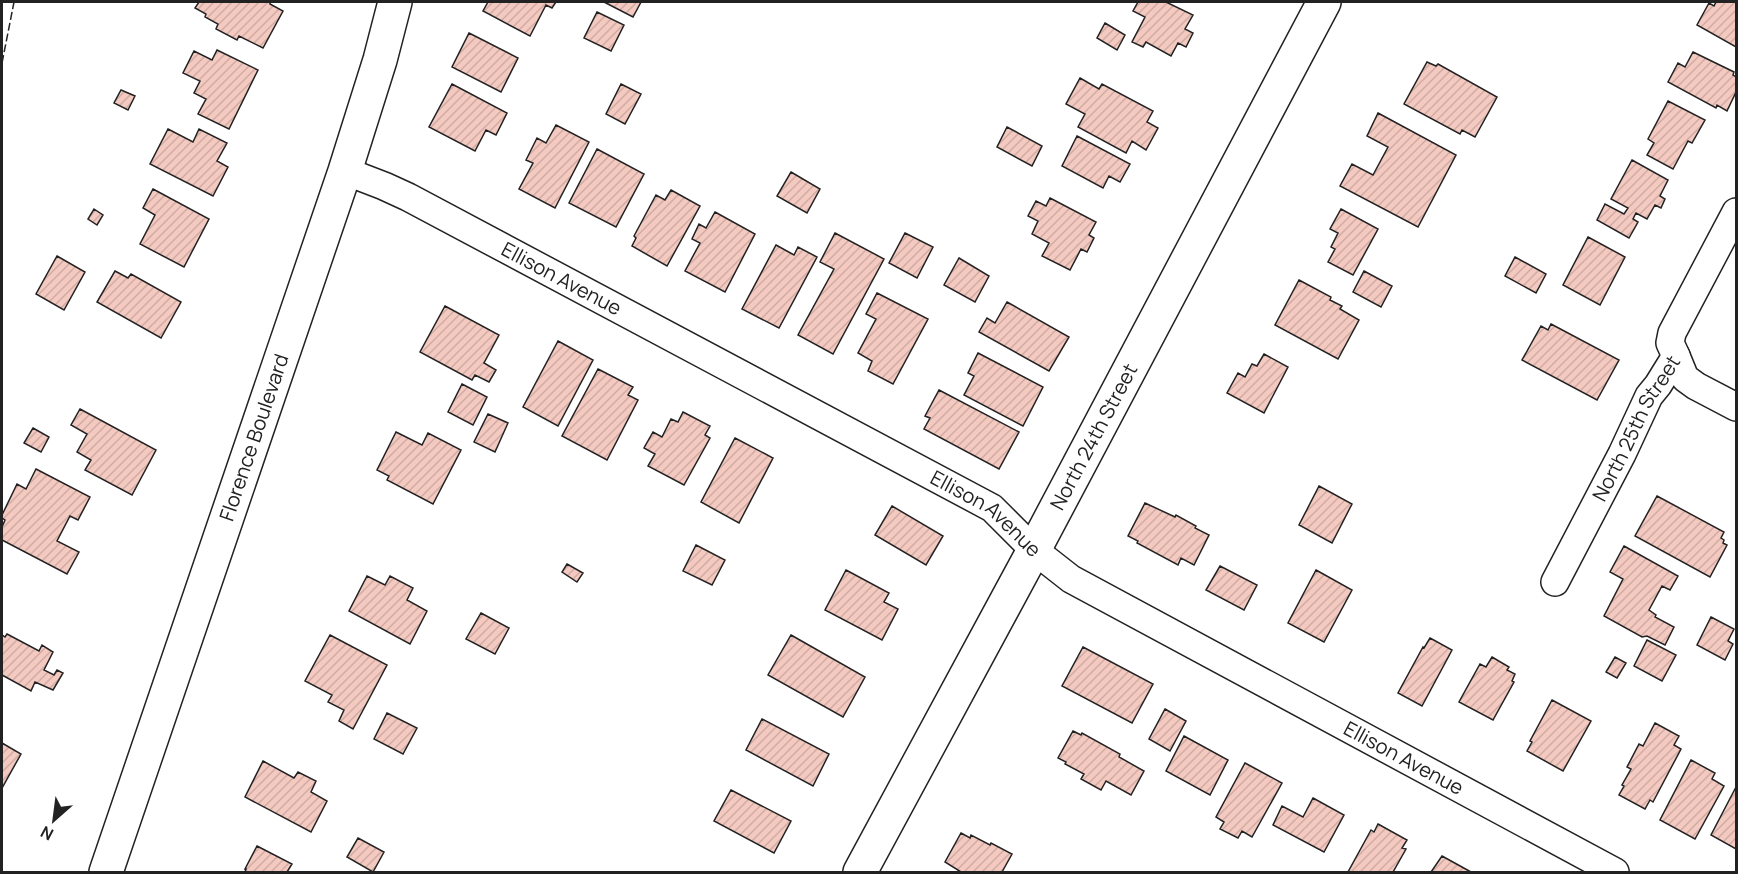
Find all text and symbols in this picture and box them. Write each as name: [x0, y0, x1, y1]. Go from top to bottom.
street label: Ellison Avenue: [497, 235, 626, 321]
street label: Florence Boulevard: [213, 350, 295, 524]
street label: North 25th Street: [1586, 350, 1686, 506]
street label: North 24th Street: [1044, 359, 1143, 515]
street label: Ellison Avenue: [926, 464, 1047, 563]
street label: Ellison Avenue: [1339, 714, 1468, 801]
north arrow: [24, 790, 84, 850]
text: N: [37, 821, 57, 846]

